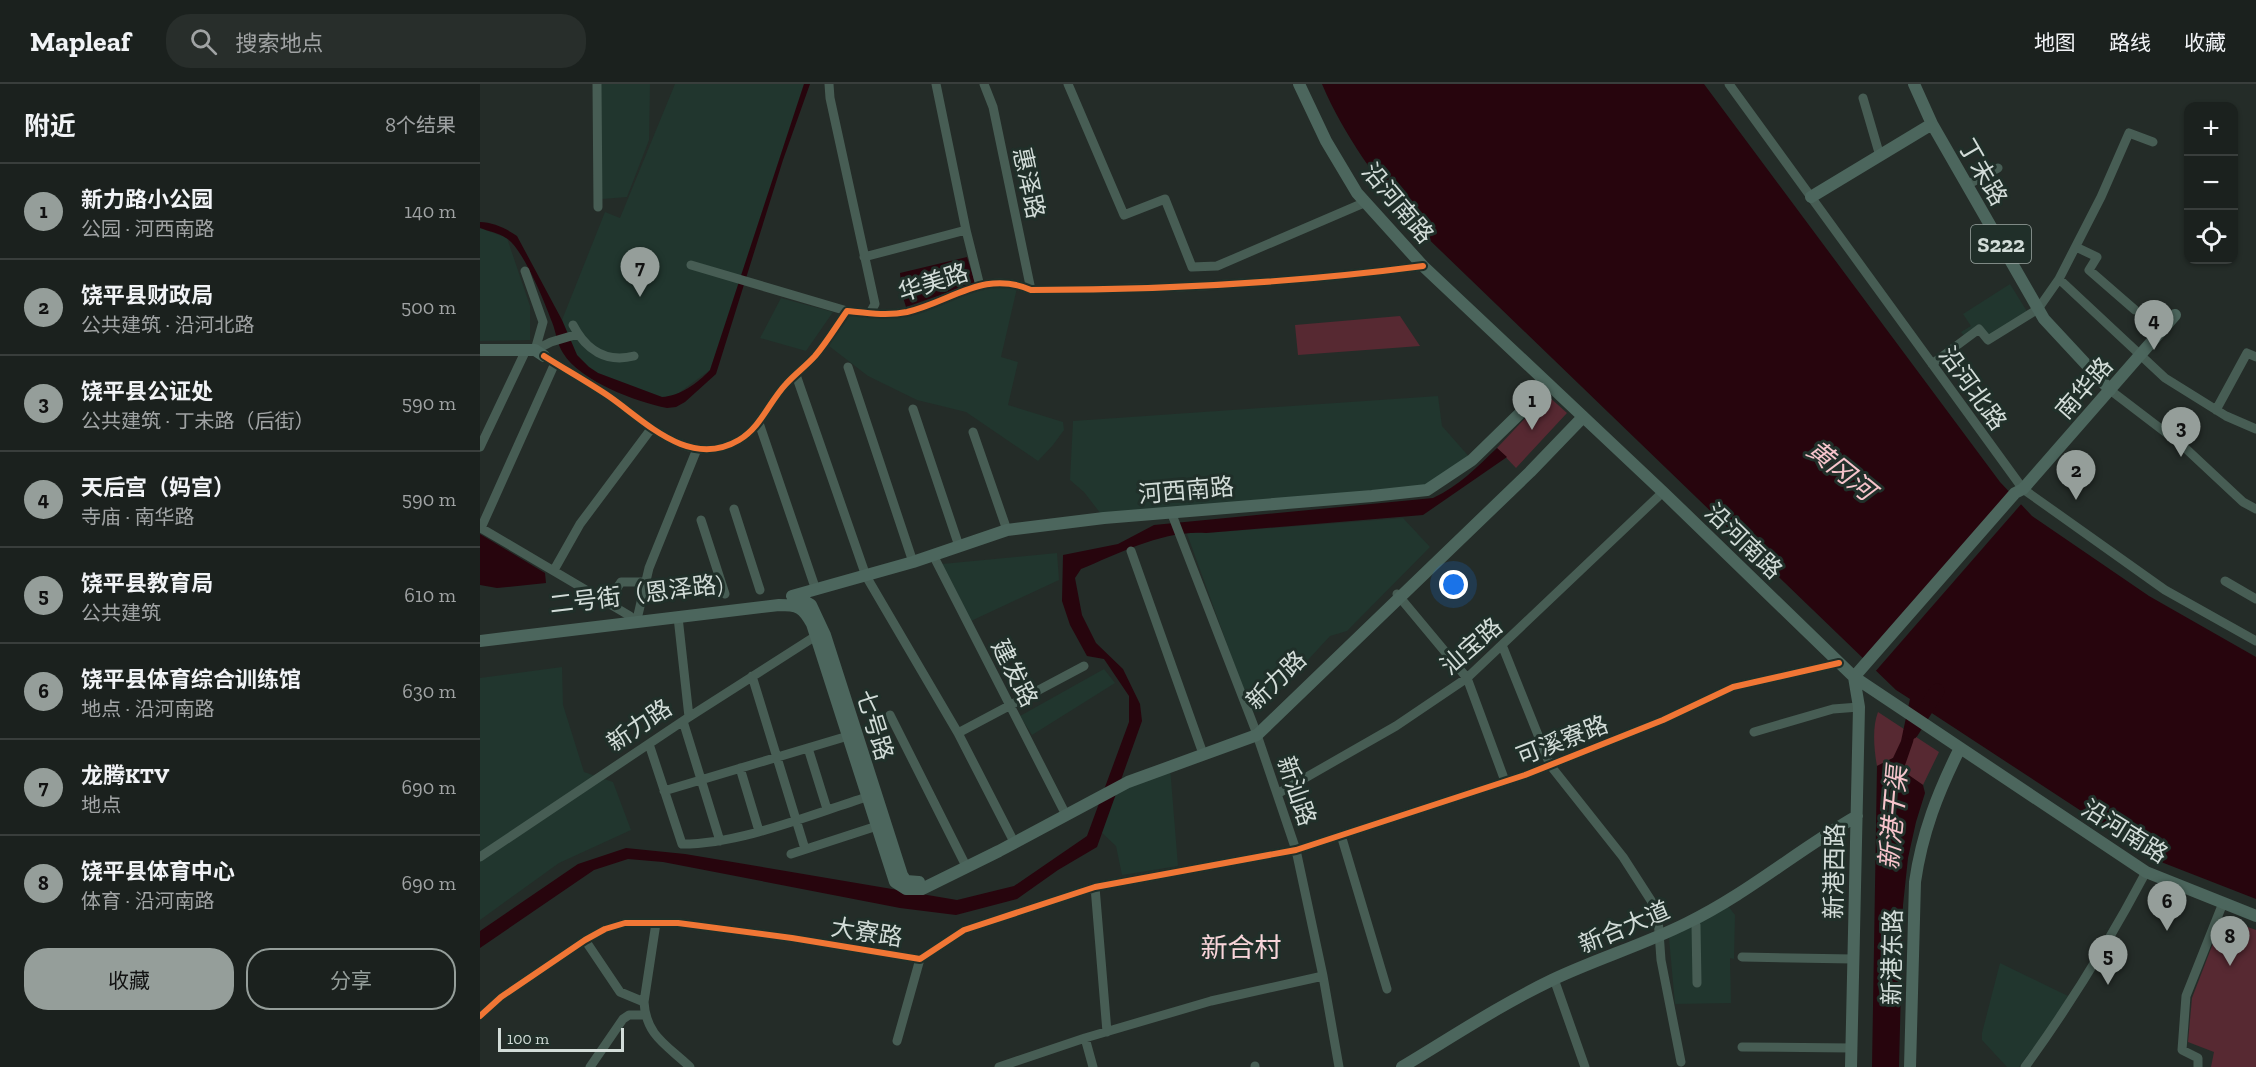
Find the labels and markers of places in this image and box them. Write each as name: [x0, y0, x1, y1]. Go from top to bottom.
pin: 7: [620, 248, 660, 297]
pin: 4: [2134, 300, 2174, 350]
pin: 1: [1512, 380, 1552, 430]
pin: 3: [2162, 408, 2200, 457]
pin: 2: [2056, 450, 2096, 500]
pin: 6: [2148, 882, 2186, 931]
pin: 8: [2210, 916, 2250, 966]
pin: 5: [2088, 936, 2128, 985]

